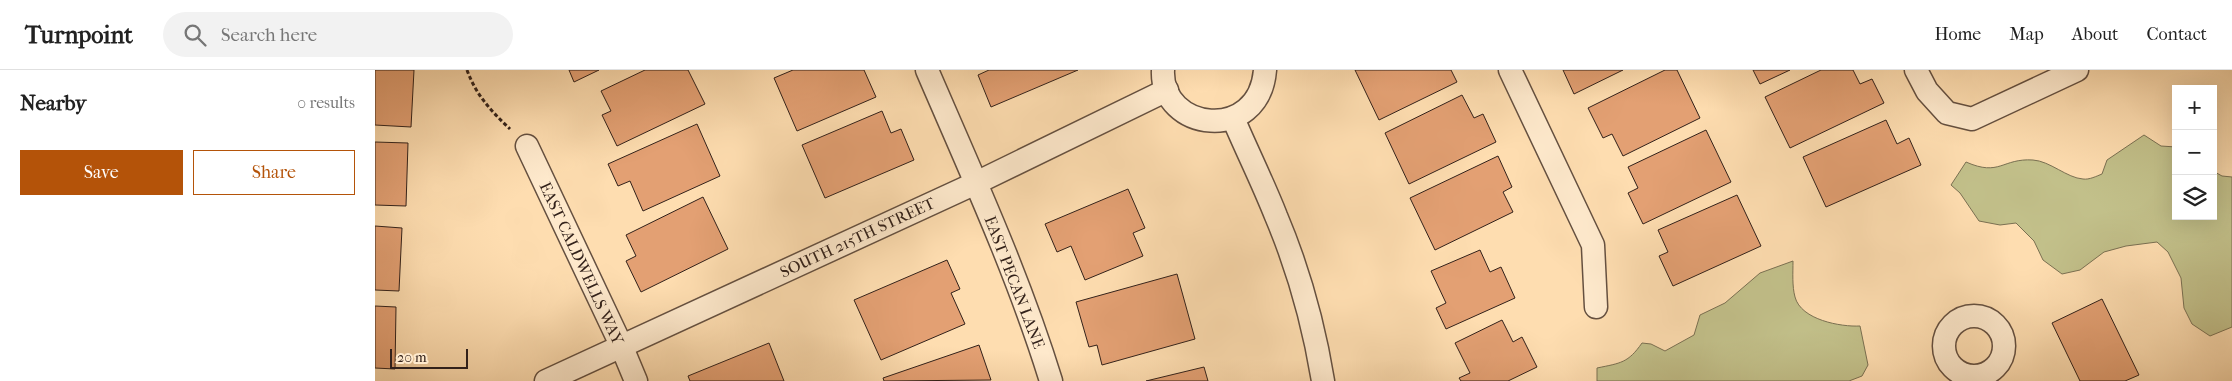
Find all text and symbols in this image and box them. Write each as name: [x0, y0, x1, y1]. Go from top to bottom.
search box: [163, 12, 513, 57]
text: Turnpoint: [25, 21, 133, 49]
icon: search: [181, 21, 209, 49]
text: Search here: [221, 24, 317, 46]
text: Home: [1934, 24, 1981, 45]
text: Map: [2009, 24, 2044, 45]
text: About: [2072, 24, 2118, 45]
text: Contact: [2146, 24, 2207, 45]
map controls: [2172, 85, 2217, 220]
button: +: [2172, 85, 2217, 130]
text: Nearby: [20, 91, 86, 115]
text: 0 results: [297, 93, 355, 112]
button: −: [2172, 130, 2217, 175]
button: Save: [20, 150, 183, 195]
button: Share: [193, 150, 355, 195]
button: layers: [2172, 175, 2217, 220]
street label: EAST CALDWELLS WAY: [536, 179, 628, 348]
street label: SOUTH 215TH STREET: [777, 193, 938, 282]
street label: EAST PECAN LANE: [980, 213, 1049, 352]
scale bar: [390, 346, 467, 369]
text: 20 m: [397, 349, 427, 366]

